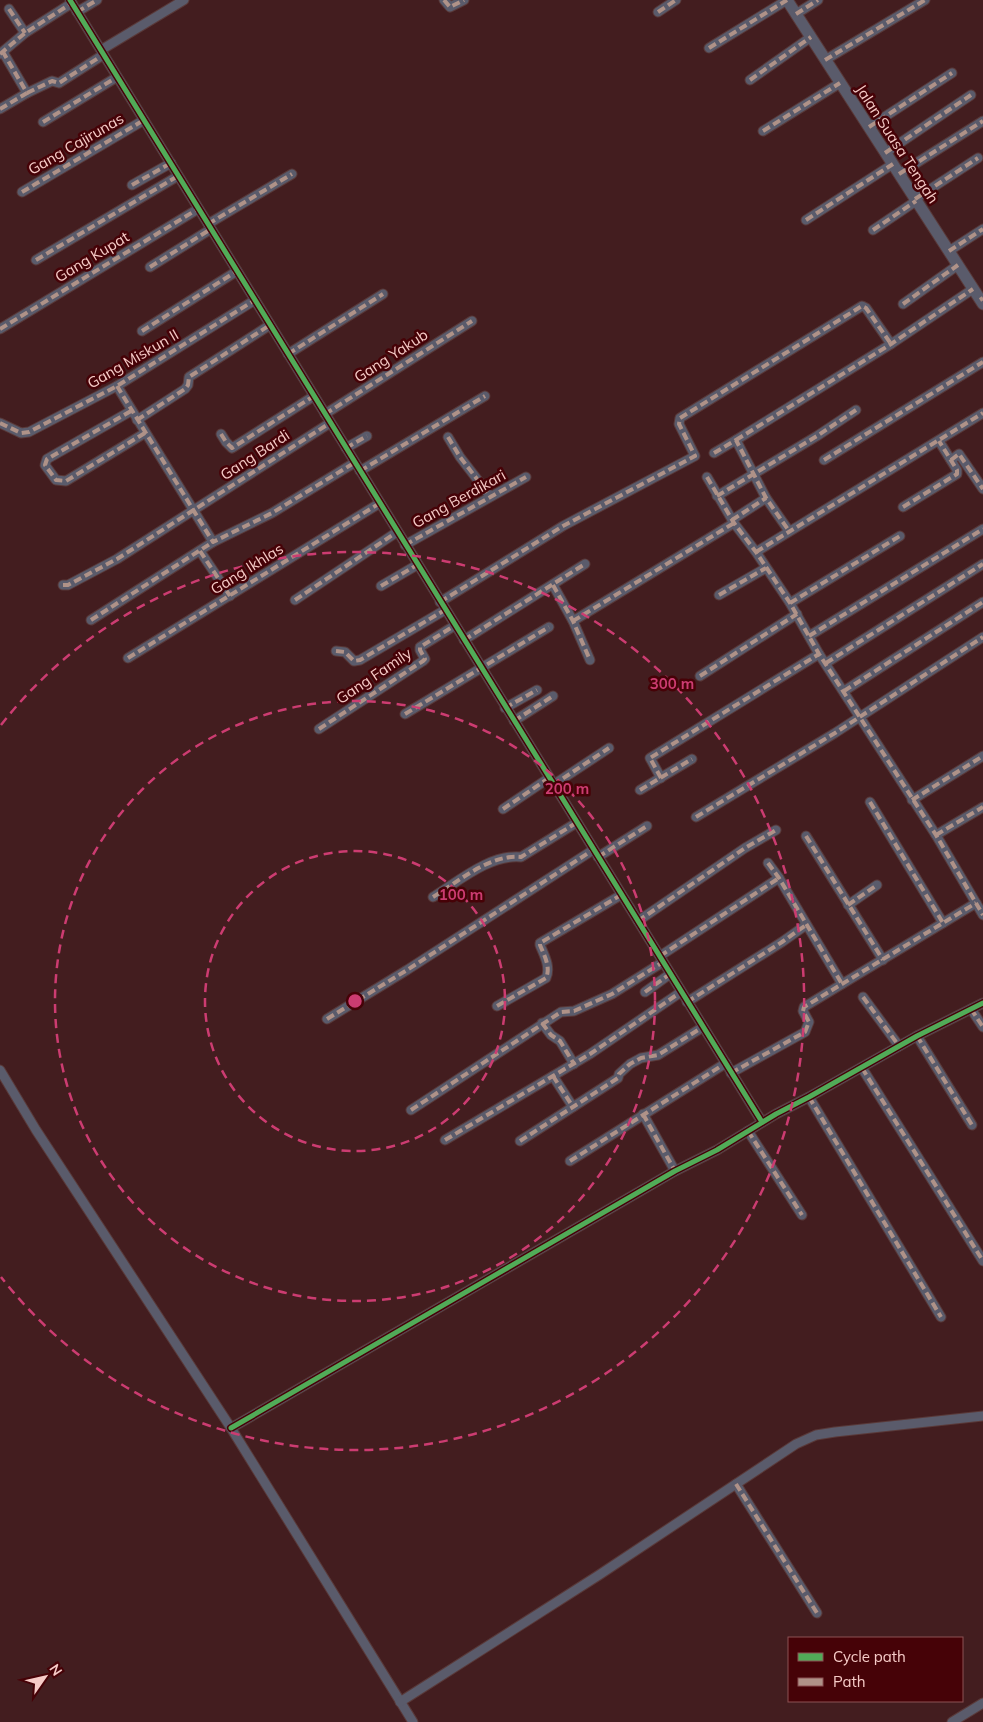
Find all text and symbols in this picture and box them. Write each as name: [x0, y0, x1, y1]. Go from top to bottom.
street label: Jalan Suasa Tengah: [852, 81, 943, 207]
street label: Gang Cajirunas: [25, 109, 127, 179]
street label: Gang Kupat: [51, 227, 132, 286]
street label: Gang Miskun II: [84, 325, 182, 392]
street label: Gang Yakub: [350, 325, 431, 386]
street label: Gang Bardi: [216, 425, 293, 484]
street label: Gang Berdikari: [409, 465, 509, 532]
street label: Gang Ikhlas: [207, 539, 287, 598]
street label: Gang Family: [332, 643, 415, 708]
text: 300 m: [650, 674, 694, 693]
text: 200 m: [545, 779, 589, 798]
text: 100 m: [439, 885, 483, 904]
centre of rings: [346, 992, 364, 1010]
legend: [788, 1637, 963, 1702]
text: Cycle path: [833, 1647, 906, 1666]
north arrow: [20, 1652, 70, 1702]
text: N: [45, 1660, 66, 1679]
text: Path: [833, 1672, 865, 1691]

